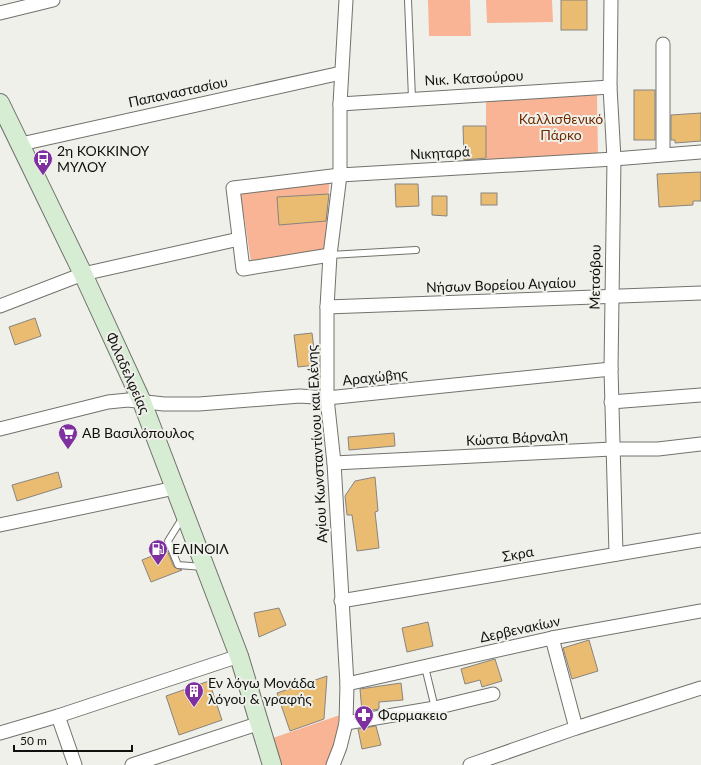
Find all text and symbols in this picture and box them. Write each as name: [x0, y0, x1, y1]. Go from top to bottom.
street label: Νικ. Κατσούρου: [424, 66, 524, 89]
street label: Παπαναστασίου: [127, 73, 229, 110]
park label: Καλλισθενικό Πάρκο: [519, 110, 603, 143]
place label: 2η ΚΟΚΚΙΝΟΥ ΜΥΛΟΥ: [57, 142, 150, 175]
street label: Νικηταρά: [410, 142, 471, 163]
bus stop icon: 2η ΚΟΚΚΙΝΟΥ ΜΥΛΟΥ: [32, 148, 54, 176]
street label: Μετσόβου: [585, 244, 604, 310]
street label: Νήσων Βορείου Αιγαίου: [426, 273, 576, 296]
street label: Φιλαδελφείας: [103, 329, 154, 417]
street label: Αγίου Κωνσταντίνου και Ελένης: [303, 344, 330, 543]
street label: Αραχώβης: [342, 365, 409, 388]
supermarket icon: ΑΒ Βασιλόπουλος: [57, 422, 79, 450]
place label: ΑΒ Βασιλόπουλος: [82, 424, 195, 441]
street label: Κώστα Βάρναλη: [466, 426, 568, 449]
fuel station icon: ΕΛΙΝΟΙΛ: [147, 538, 169, 566]
place label: ΕΛΙΝΟΙΛ: [172, 540, 229, 557]
street label: Σκρα: [501, 542, 536, 565]
street label: Δερβενακίων: [478, 612, 562, 645]
place label: Εν λόγω Μονάδα λόγου & γραφής: [208, 674, 316, 707]
building icon: Εν λόγω Μονάδα λόγου & γραφής: [183, 680, 205, 708]
pharmacy icon: Φαρμακειο: [353, 704, 375, 732]
place label: Φαρμακειο: [378, 706, 447, 723]
scale bar: [14, 727, 132, 753]
text: 50 m: [20, 733, 47, 748]

